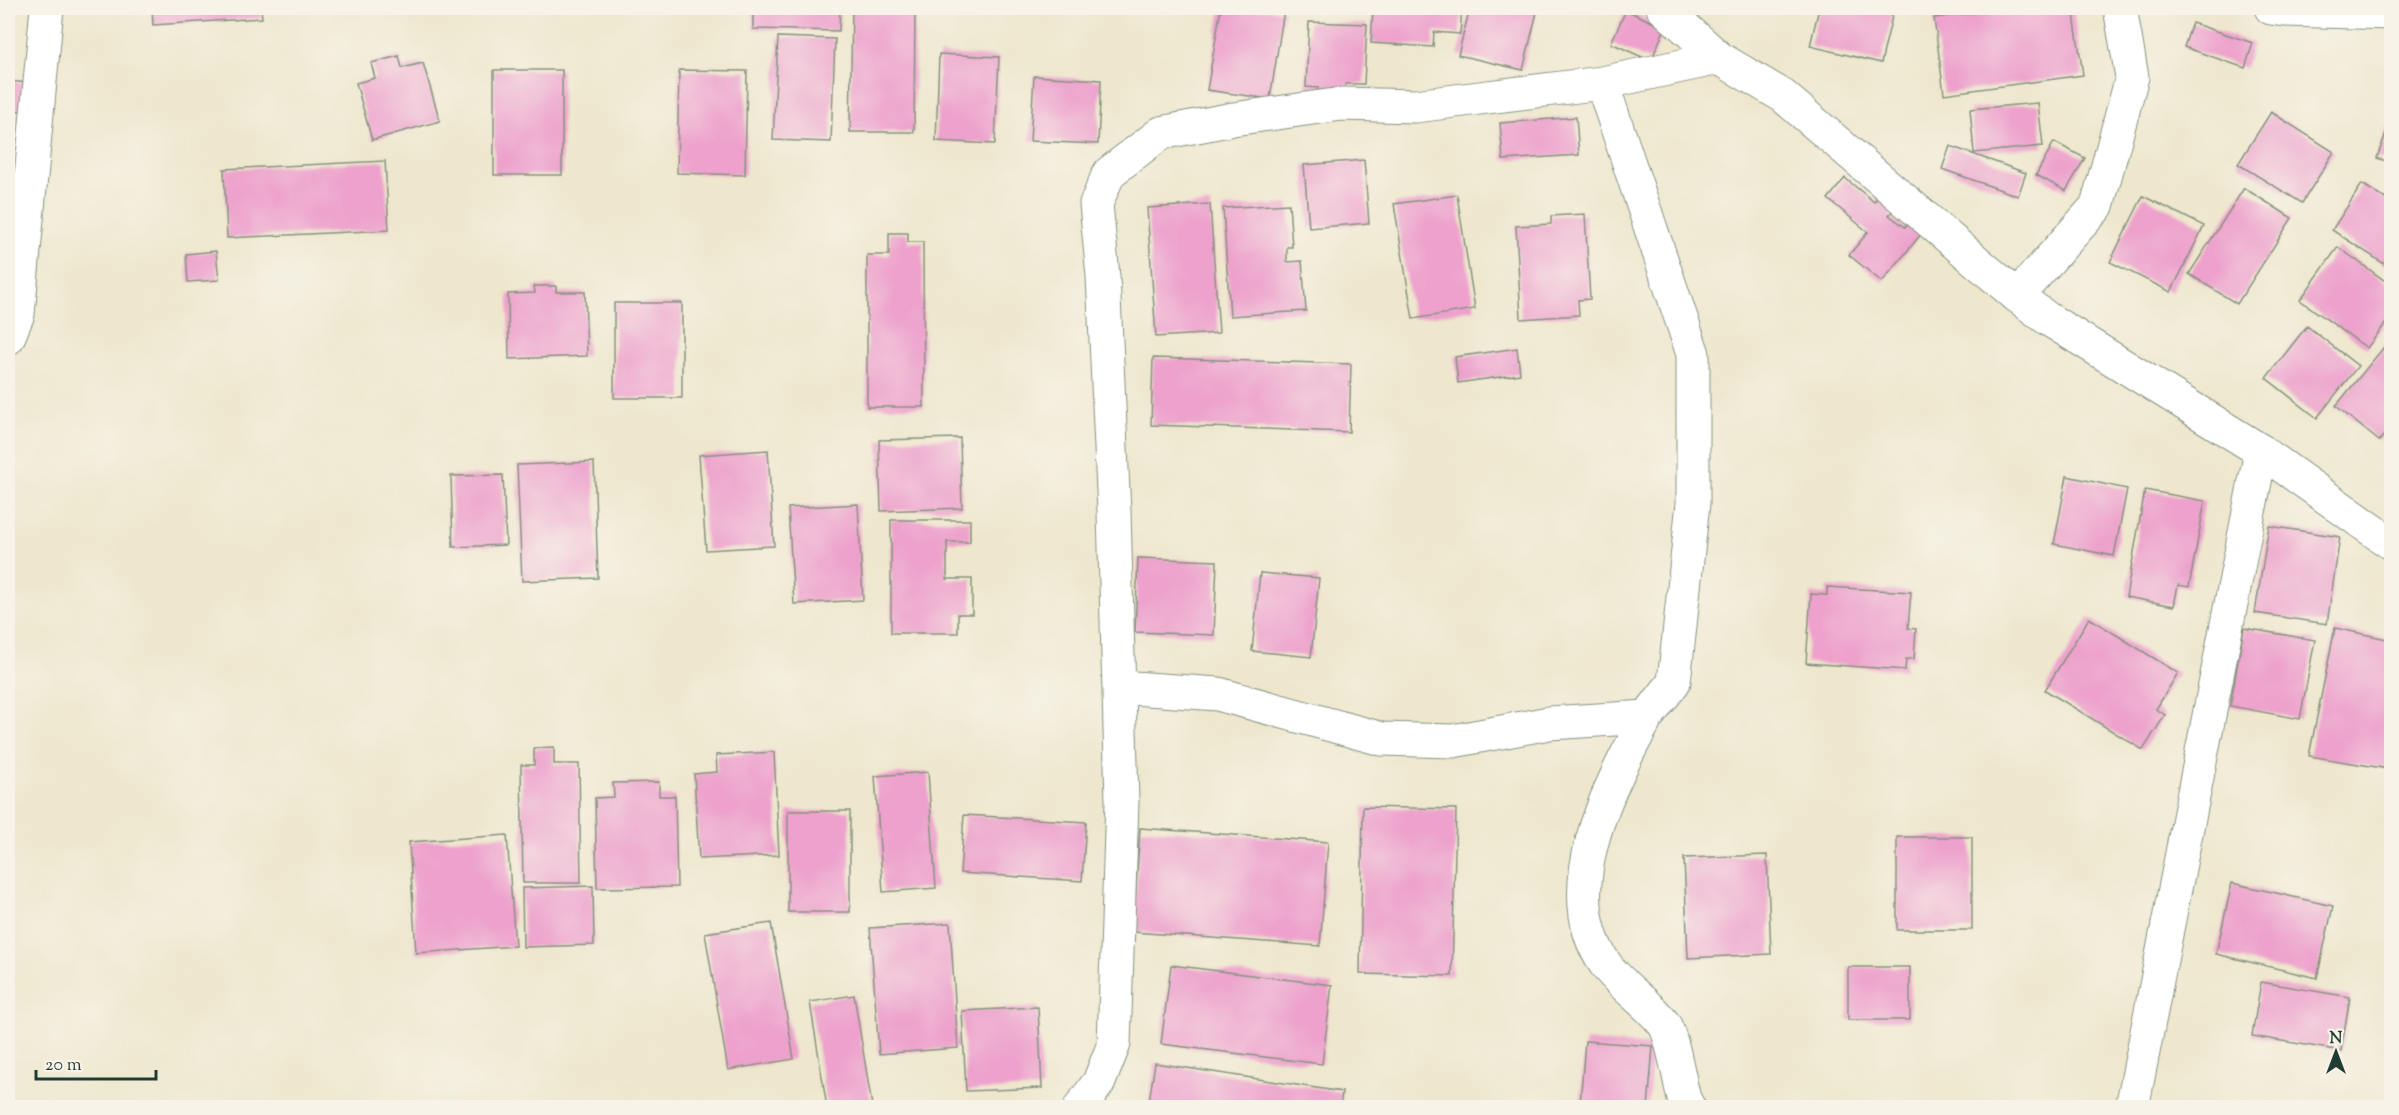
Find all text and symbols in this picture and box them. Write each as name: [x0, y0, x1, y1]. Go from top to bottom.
north arrow: [2306, 1022, 2366, 1082]
text: N: [2330, 1028, 2343, 1051]
scale bar: [36, 1043, 156, 1081]
text: 20 m: [45, 1053, 82, 1079]

